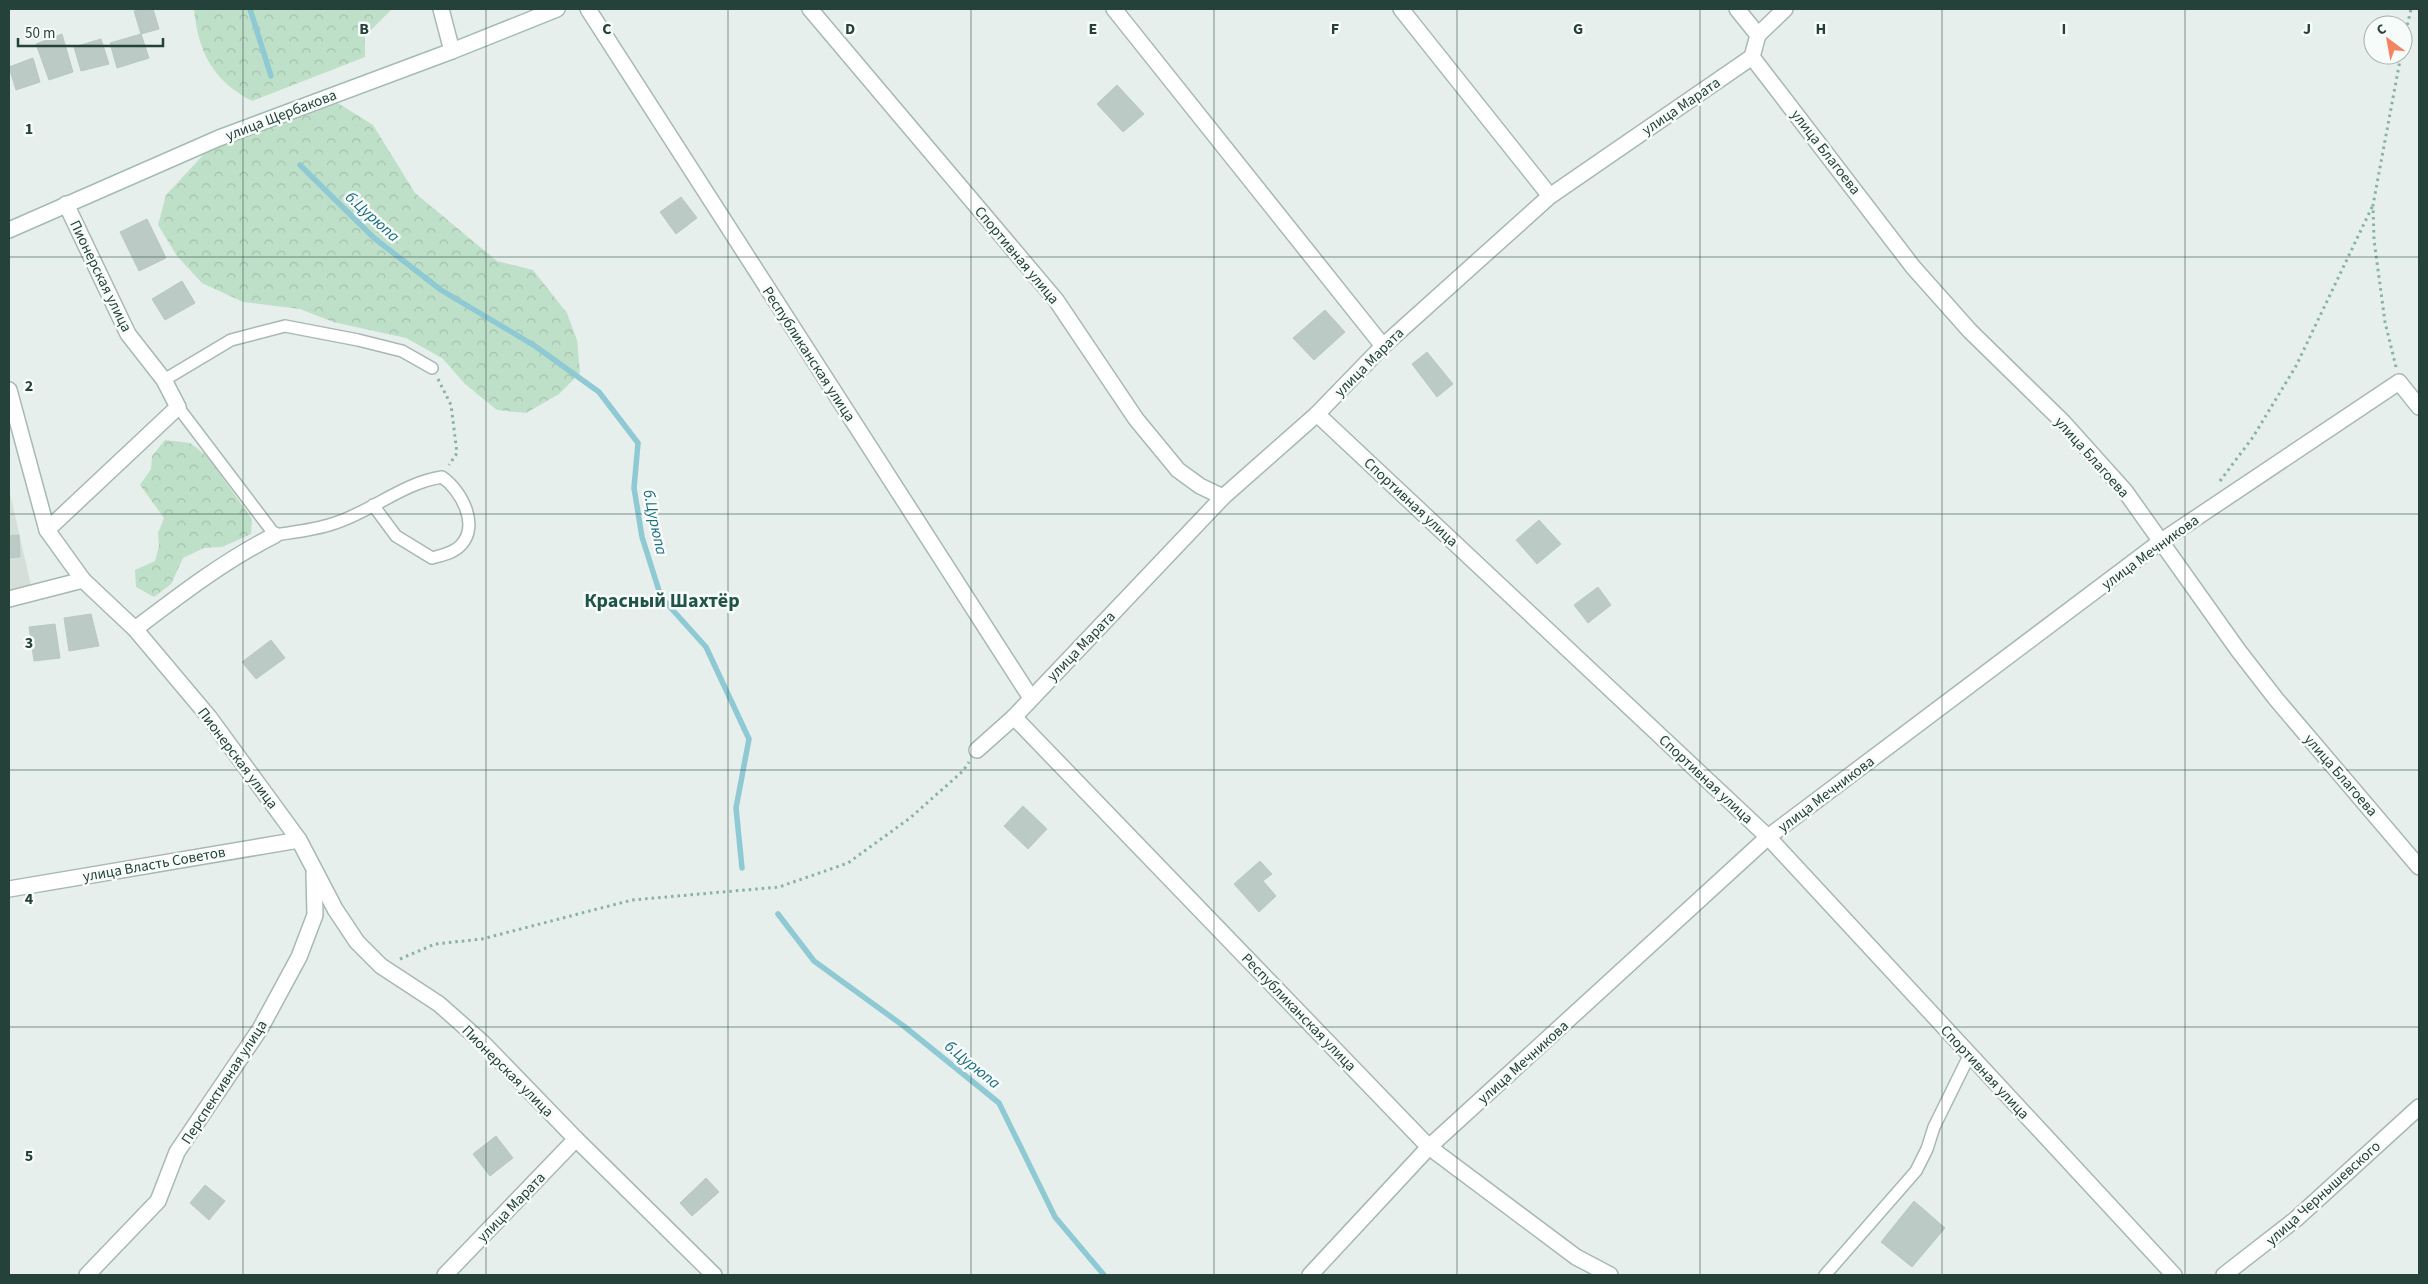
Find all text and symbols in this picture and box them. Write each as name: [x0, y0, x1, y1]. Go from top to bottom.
scale bar: [18, 15, 162, 47]
north arrow: [2363, 15, 2413, 65]
text: B: [359, 18, 369, 40]
text: C: [602, 18, 612, 40]
text: D: [845, 18, 855, 40]
text: E: [1089, 18, 1097, 40]
text: F: [1331, 18, 1339, 40]
text: G: [1573, 18, 1583, 40]
text: H: [1816, 18, 1826, 40]
text: I: [2062, 18, 2066, 40]
text: J: [2303, 18, 2311, 40]
text: С: [2373, 19, 2390, 40]
text: 50 m: [25, 23, 55, 44]
street label: улица Марата: [1638, 72, 1725, 140]
street label: улица Щербакова: [223, 85, 340, 146]
street label: улица Благоева: [1786, 105, 1866, 199]
text: 1: [25, 118, 33, 140]
water label: б.Цурюпа: [340, 186, 405, 247]
street label: Спортивная улица: [969, 202, 1064, 309]
street label: Пионерская улица: [64, 217, 137, 336]
street label: Республиканская улица: [757, 283, 860, 426]
street label: улица Марата: [1330, 323, 1409, 402]
text: 2: [25, 375, 33, 397]
street label: улица Благоева: [2049, 412, 2134, 503]
street label: Спортивная улица: [1359, 453, 1462, 552]
water label: б.Цурюпа: [637, 487, 673, 557]
street label: улица Мечникова: [2097, 510, 2203, 595]
district label: Красный Шахтёр: [584, 587, 740, 615]
street label: улица Марата: [1042, 607, 1120, 686]
text: 3: [25, 632, 33, 654]
street label: Пионерская улица: [192, 703, 283, 813]
street label: Спортивная улица: [1654, 730, 1757, 829]
street label: улица Благоева: [2299, 730, 2382, 821]
street label: улица Мечникова: [1774, 751, 1879, 838]
street label: улица Власть Советов: [81, 842, 228, 887]
text: 4: [25, 888, 34, 910]
street label: Республиканская улица: [1237, 949, 1361, 1076]
street label: Перспективная улица: [176, 1016, 272, 1148]
street label: улица Мечникова: [1473, 1016, 1573, 1109]
street label: Пионерская улица: [457, 1021, 558, 1122]
street label: Спортивная улица: [1935, 1021, 2034, 1124]
water label: б.Цурюпа: [940, 1035, 1005, 1094]
street label: улица Чернышевского: [2261, 1136, 2385, 1251]
text: 5: [25, 1145, 33, 1167]
street label: улица Марата: [472, 1168, 550, 1247]

